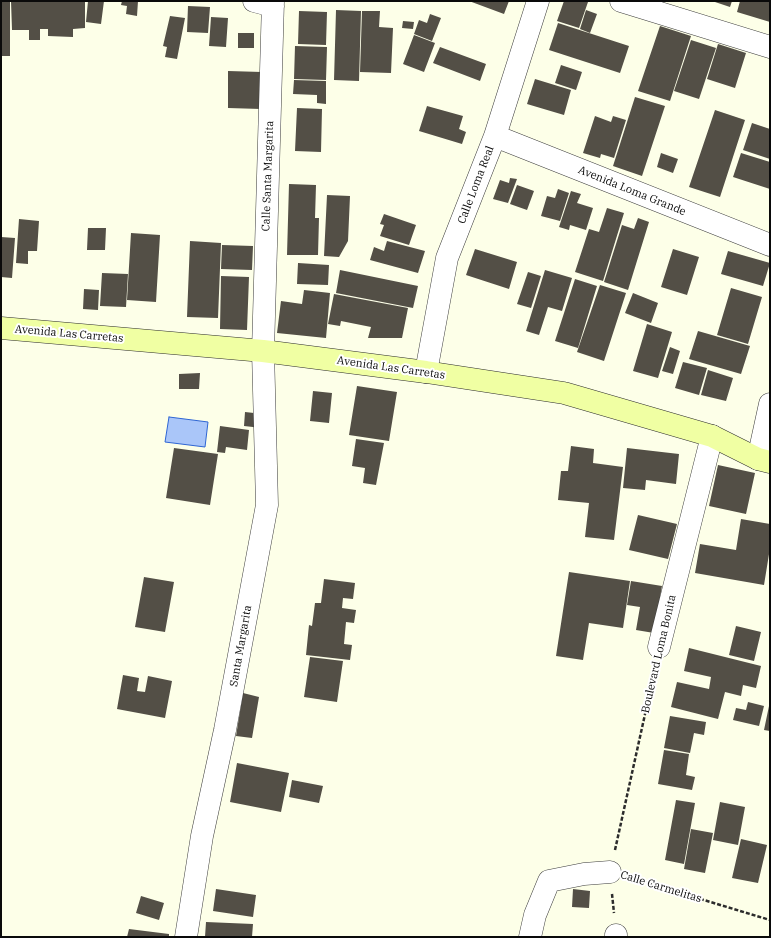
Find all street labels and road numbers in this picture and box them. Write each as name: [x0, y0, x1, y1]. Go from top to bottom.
street label: Calle Santa Margarita: [259, 120, 277, 232]
street label: Calle Loma Real: [455, 144, 497, 226]
street label: Avenida Loma Grande: [576, 163, 688, 219]
street label: Avenida Las Carretas: [14, 323, 124, 345]
street label: Avenida Las Carretas: [336, 354, 446, 382]
street label: Boulevard Loma Bonita: [639, 593, 679, 715]
street label: Santa Margarita: [227, 604, 255, 688]
street label: Calle Carmelitas: [619, 868, 703, 906]

